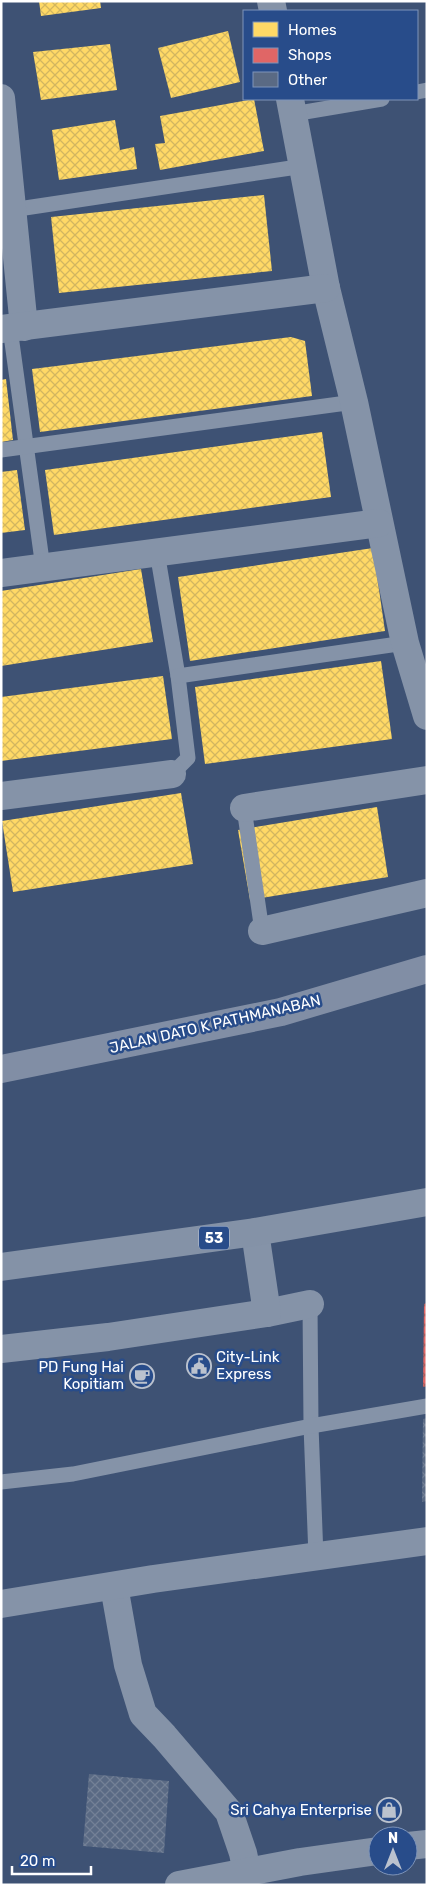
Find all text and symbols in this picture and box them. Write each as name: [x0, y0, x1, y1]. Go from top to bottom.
legend: [243, 10, 418, 100]
text: Homes: [288, 21, 337, 39]
text: Shops: [288, 46, 332, 64]
text: Other: [288, 71, 328, 89]
street label: JALAN DATO K PATHMANABAN: [108, 991, 322, 1057]
road number: 53: [199, 1226, 229, 1250]
place label: City-Link Express: [216, 1348, 280, 1383]
public building icon: City-Link Express: [186, 1353, 212, 1379]
place label: PD Fung Hai Kopitiam: [38, 1358, 124, 1393]
cafe icon: PD Fung Hai Kopitiam: [129, 1363, 155, 1389]
shop icon: Sri Cahya Enterprise: [376, 1797, 402, 1823]
place label: Sri Cahya Enterprise: [230, 1801, 372, 1819]
north arrow: [368, 1826, 418, 1876]
text: N: [388, 1830, 398, 1847]
scale bar: [12, 1844, 91, 1876]
text: 20 m: [20, 1852, 55, 1870]

